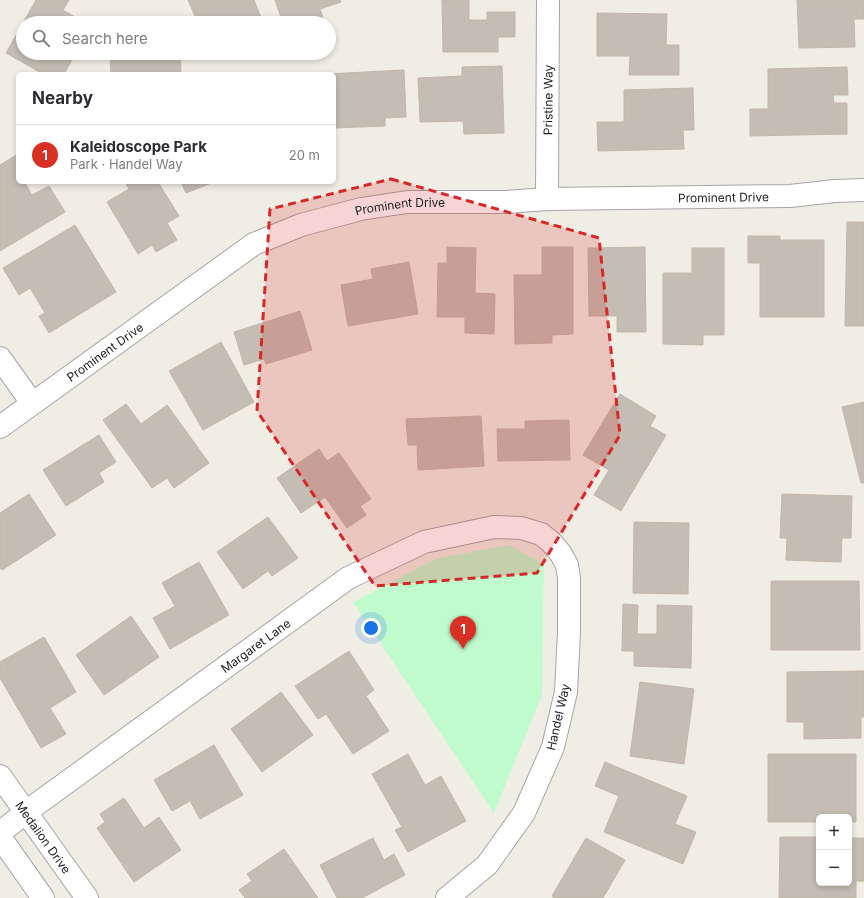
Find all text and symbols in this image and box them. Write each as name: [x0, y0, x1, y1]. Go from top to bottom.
search box: [16, 16, 336, 60]
icon: search: [30, 27, 52, 49]
text: Search here: [62, 29, 148, 48]
street label: Pristine Way: [540, 64, 555, 135]
text: Nearby: [32, 88, 93, 108]
text: Kaleidoscope Park: [70, 137, 207, 156]
text: 1: [42, 147, 48, 163]
text: 20 m: [289, 147, 320, 163]
text: Park · Handel Way: [70, 156, 182, 172]
street label: Prominent Drive: [678, 189, 769, 205]
street label: Prominent Drive: [353, 194, 445, 218]
street label: Prominent Drive: [63, 319, 146, 384]
street label: Margaret Lane: [218, 615, 293, 676]
pin: 1: [450, 616, 476, 649]
your location: [361, 618, 381, 638]
street label: Handel Way: [543, 682, 573, 752]
street label: Medalion Drive: [13, 798, 74, 876]
map controls: [816, 814, 852, 886]
button: +: [816, 814, 852, 850]
button: −: [816, 850, 852, 886]

